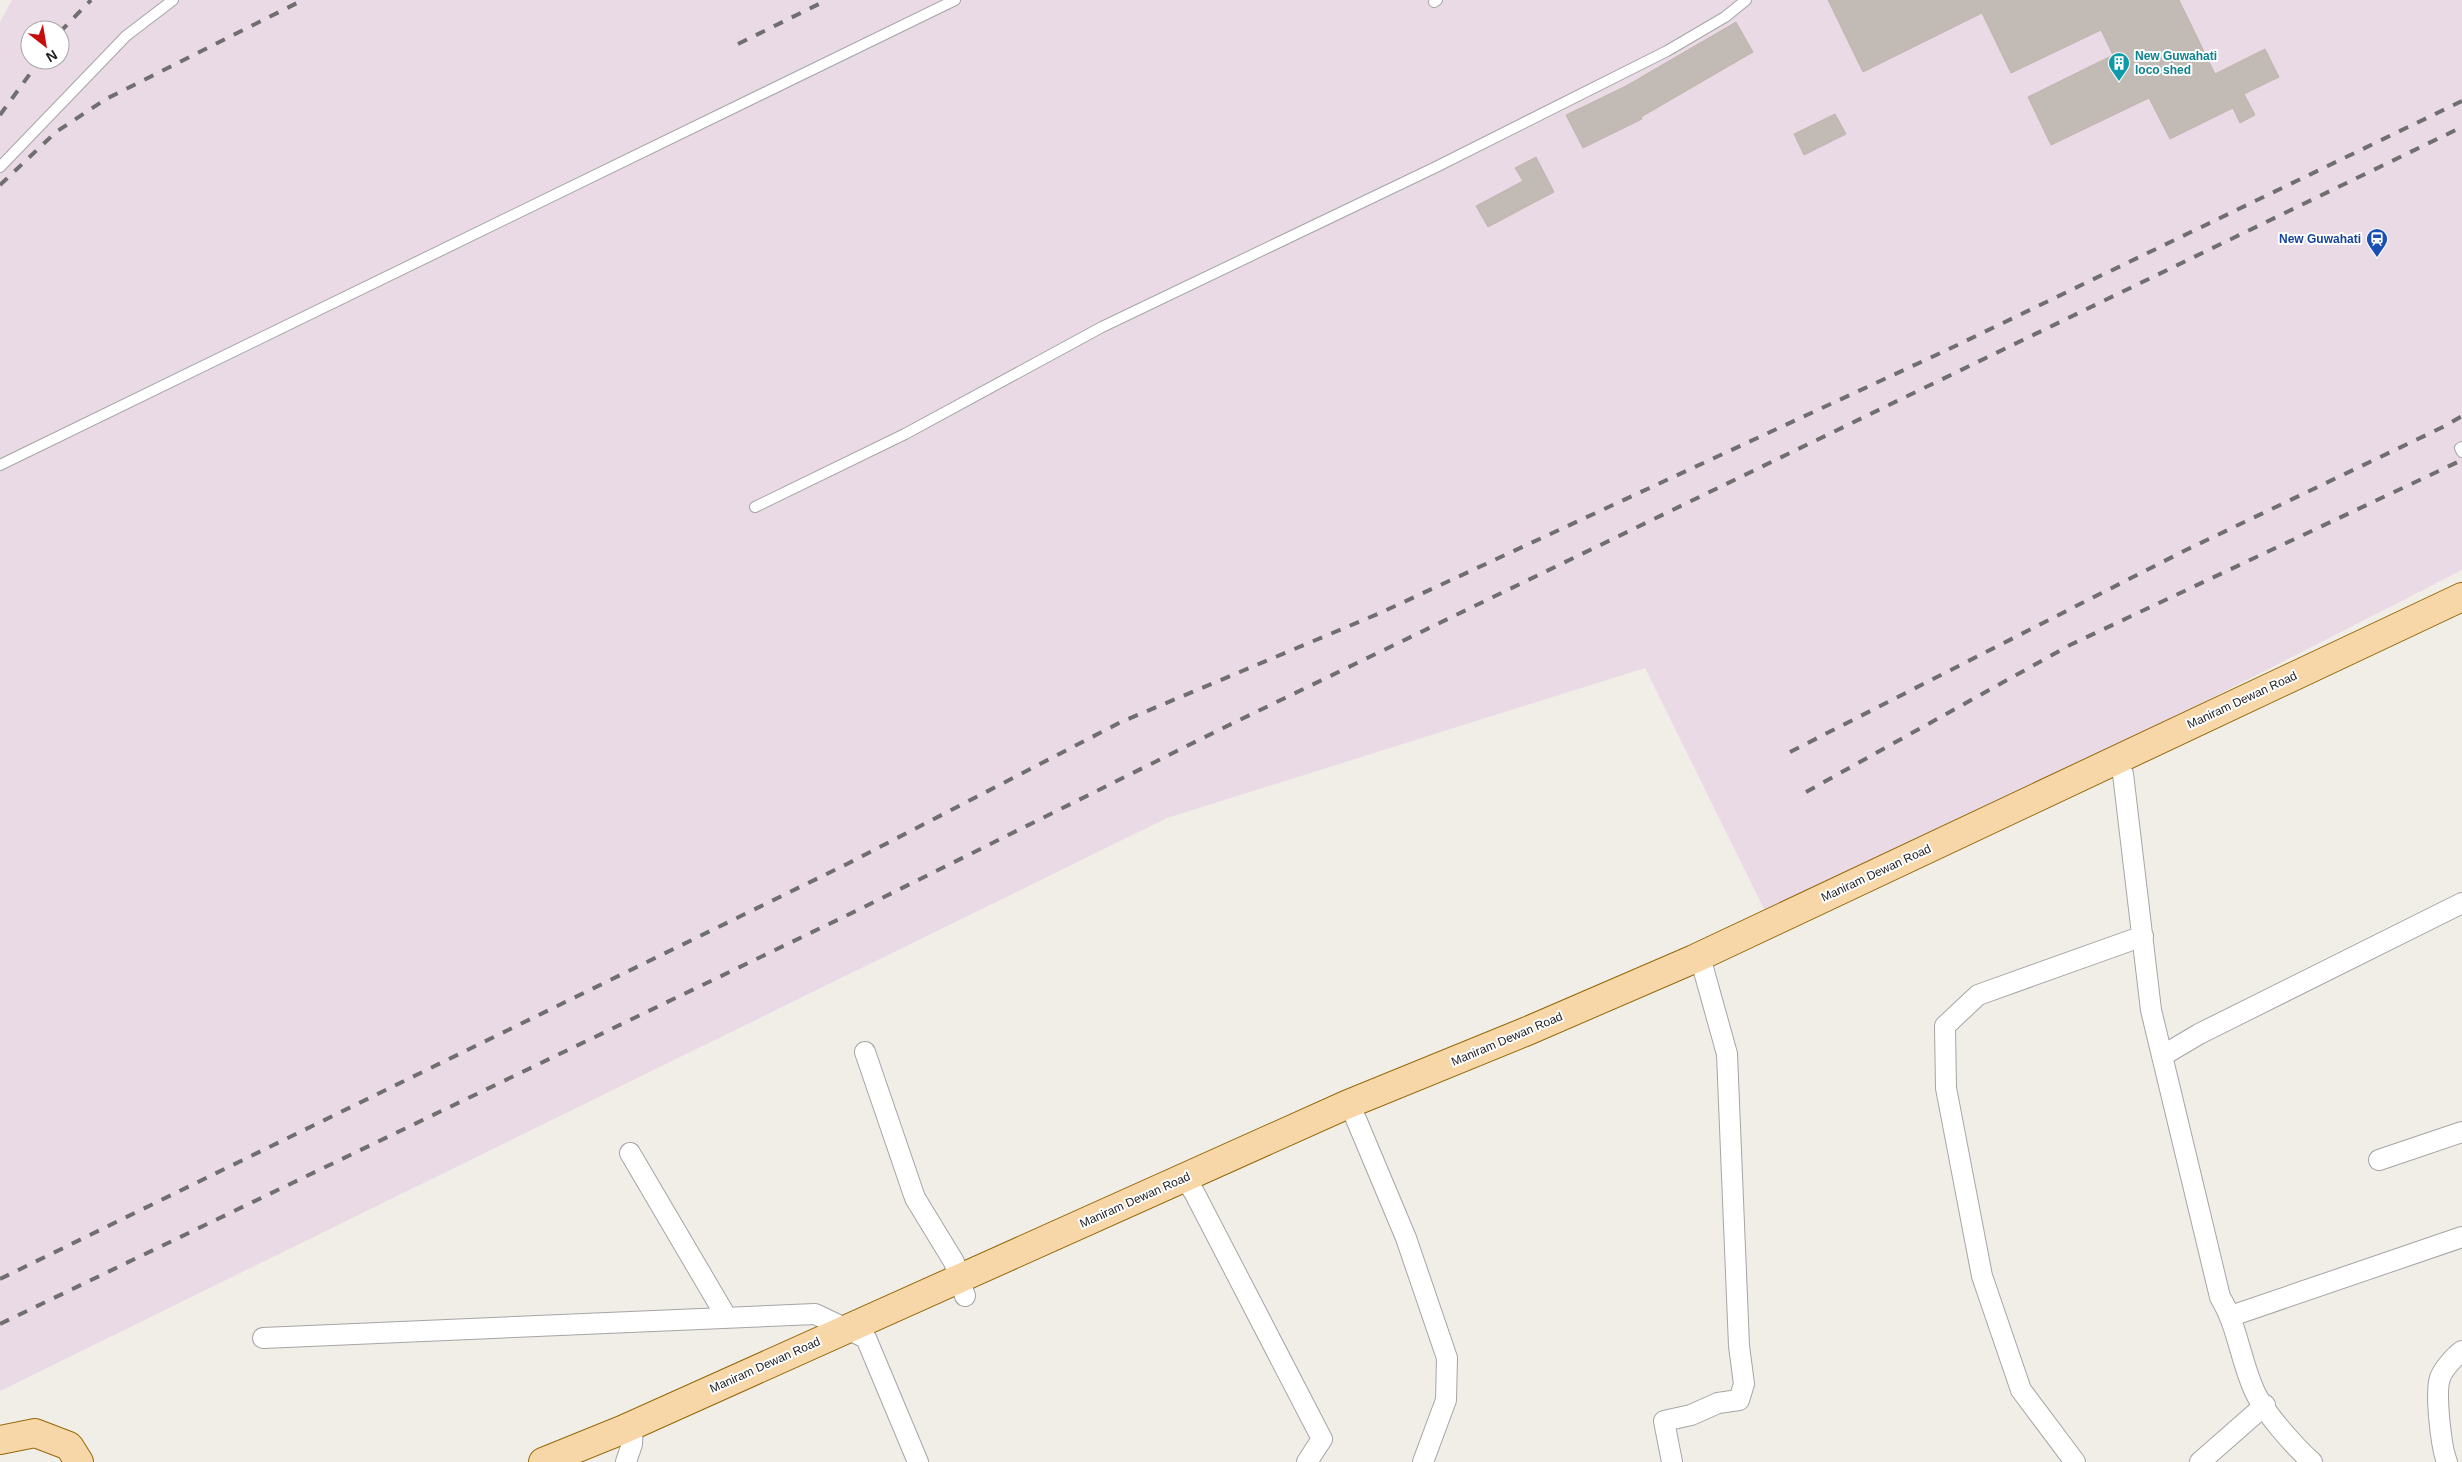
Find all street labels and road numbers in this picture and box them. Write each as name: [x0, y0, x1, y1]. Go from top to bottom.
street label: Maniram Dewan Road: [2185, 668, 2299, 732]
street label: Maniram Dewan Road: [1819, 841, 1933, 905]
street label: Maniram Dewan Road: [1449, 1009, 1565, 1069]
street label: Maniram Dewan Road: [1078, 1169, 1192, 1231]
street label: Maniram Dewan Road: [708, 1334, 822, 1396]

